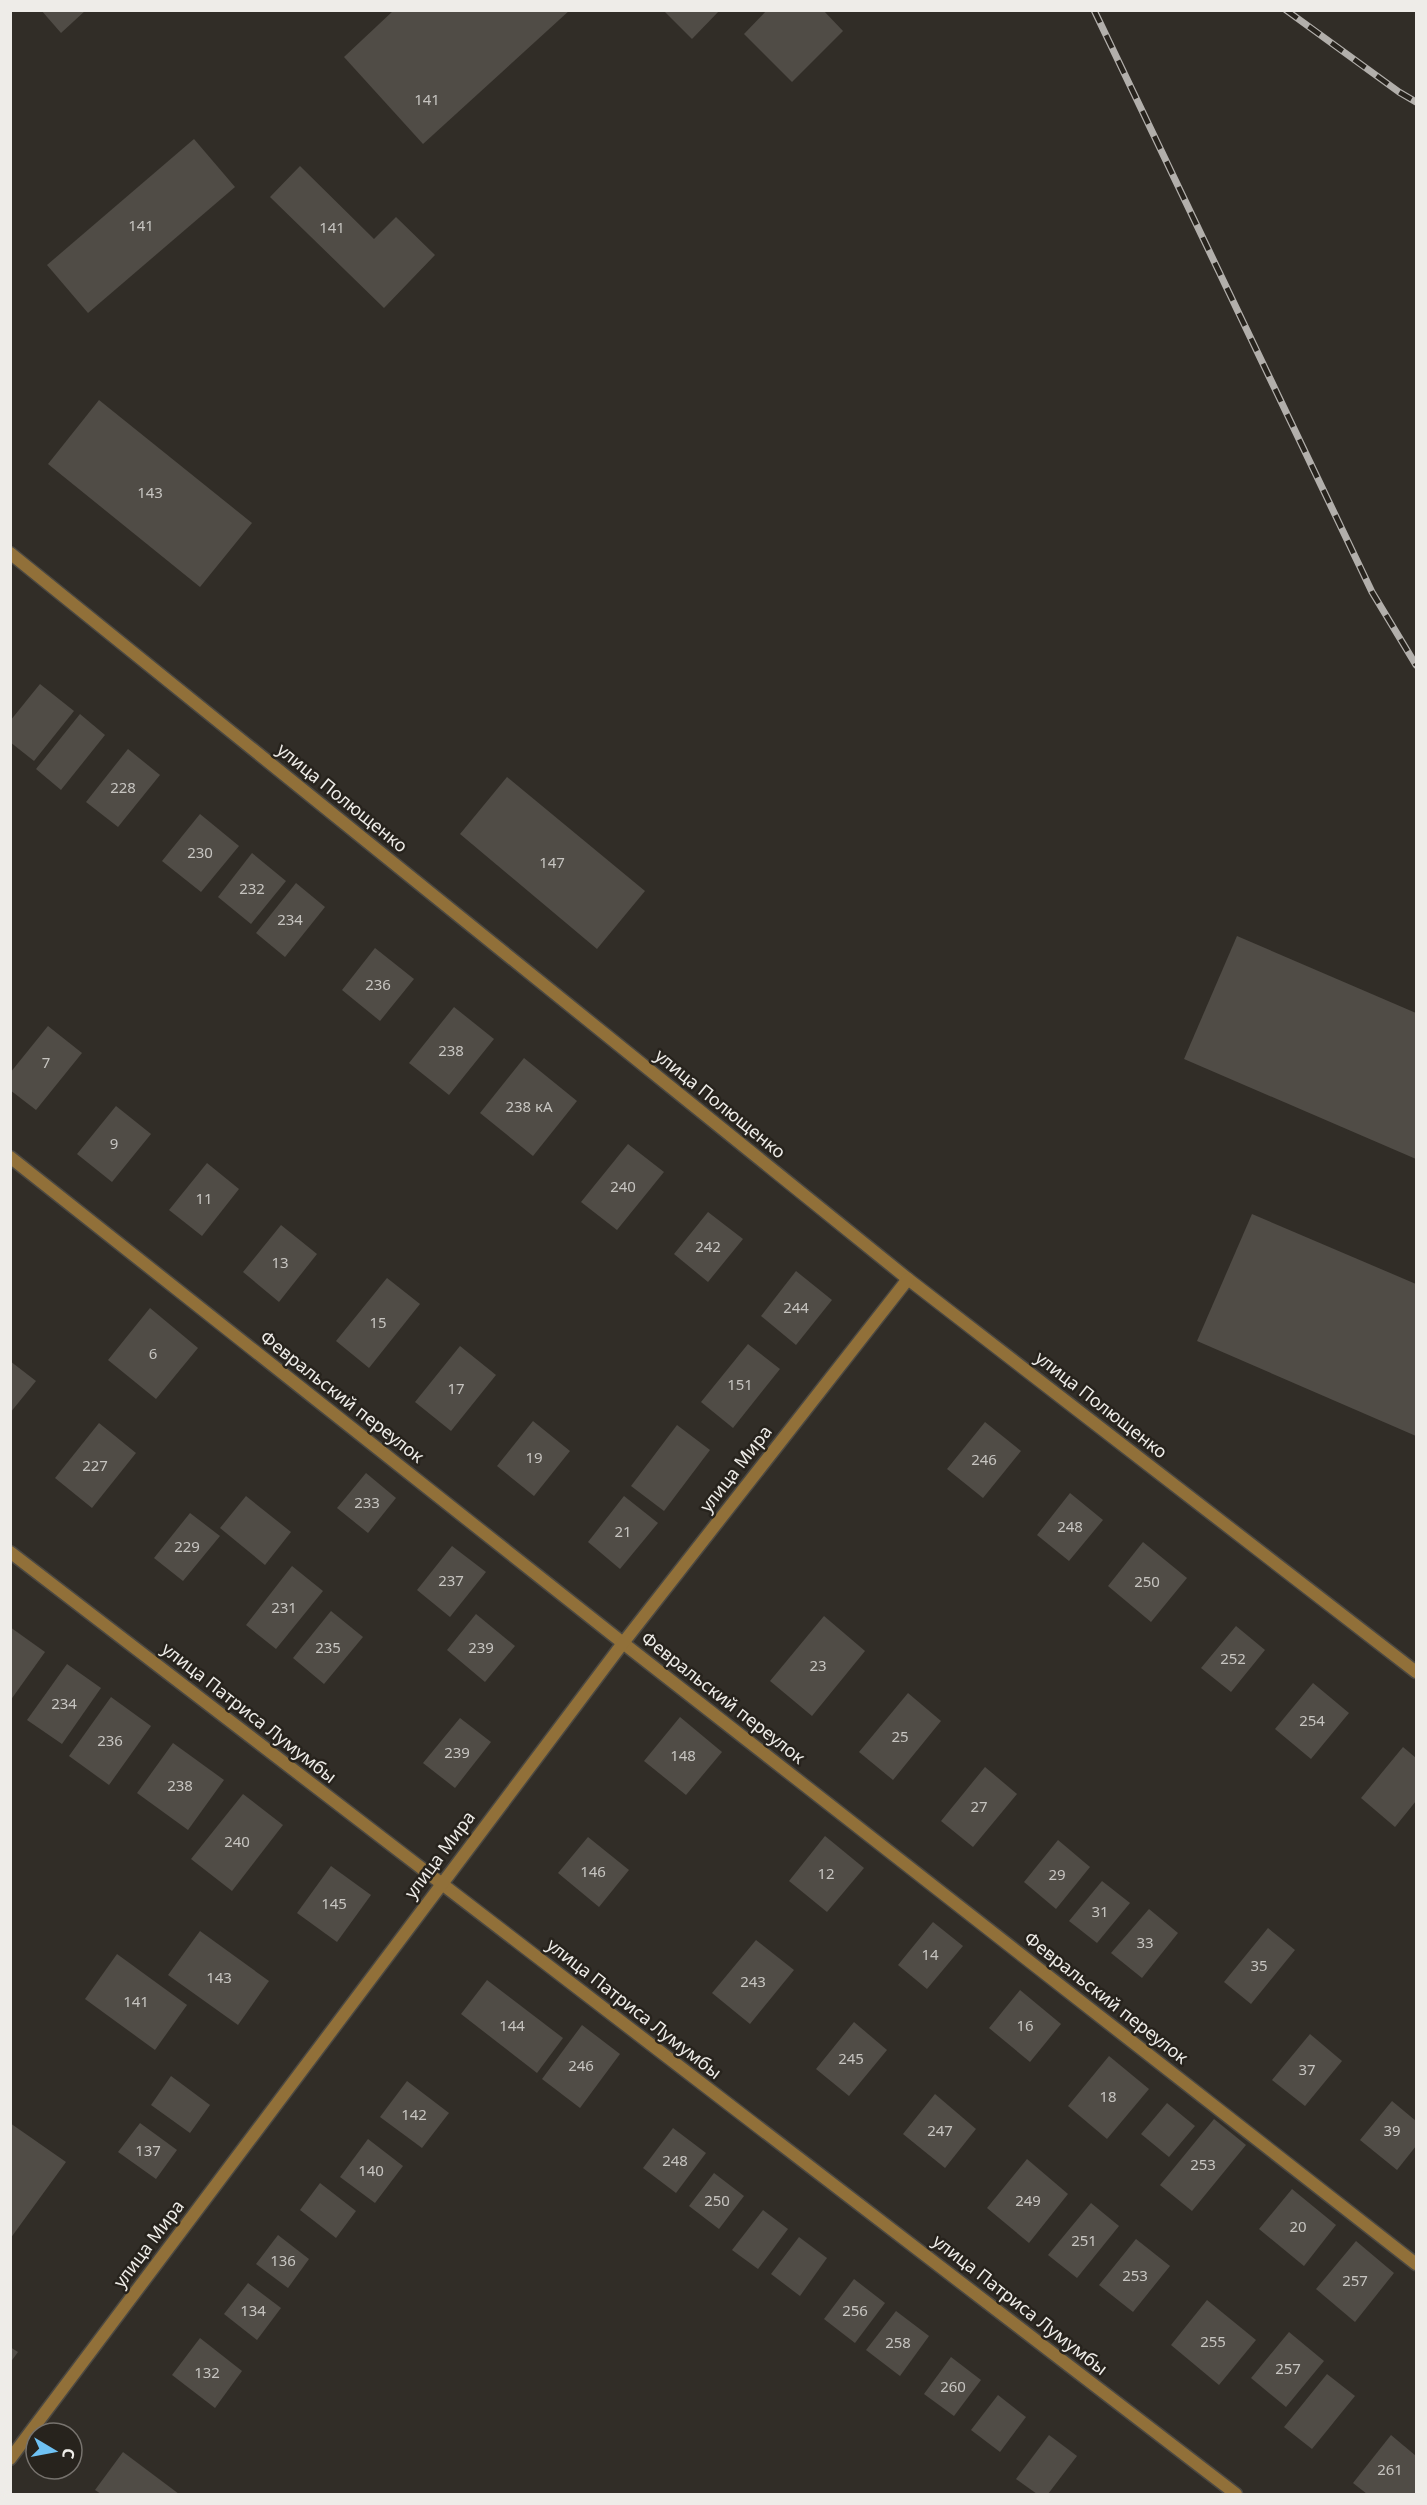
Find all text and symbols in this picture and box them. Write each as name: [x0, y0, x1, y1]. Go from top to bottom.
house number: 141: [414, 89, 440, 109]
house number: 141: [128, 215, 154, 235]
house number: 141: [319, 217, 345, 237]
house number: 143: [137, 482, 163, 502]
street label: улица Полющенко: [272, 737, 413, 857]
house number: 228: [110, 777, 136, 797]
house number: 230: [187, 842, 213, 862]
house number: 147: [539, 852, 565, 872]
house number: 232: [239, 878, 265, 898]
house number: 234: [277, 909, 303, 929]
house number: 236: [365, 974, 391, 994]
house number: 238: [438, 1040, 464, 1060]
street label: улица Полющенко: [650, 1043, 791, 1163]
house number: 7: [42, 1052, 50, 1072]
house number: 238 кА: [505, 1096, 553, 1116]
house number: 9: [110, 1133, 118, 1153]
house number: 240: [610, 1176, 636, 1196]
house number: 11: [195, 1188, 213, 1208]
house number: 242: [695, 1236, 721, 1256]
house number: 13: [271, 1252, 289, 1272]
house number: 244: [783, 1297, 809, 1317]
house number: 15: [369, 1312, 387, 1332]
street label: Февральский переулок: [256, 1325, 430, 1468]
house number: 6: [149, 1343, 157, 1363]
street label: улица Полющенко: [1031, 1345, 1173, 1463]
house number: 151: [727, 1374, 753, 1394]
house number: 17: [447, 1378, 465, 1398]
street label: улица Мира: [694, 1420, 777, 1517]
house number: 19: [525, 1447, 543, 1467]
house number: 246: [971, 1449, 997, 1469]
house number: 227: [82, 1455, 108, 1475]
house number: 233: [354, 1492, 380, 1512]
house number: 248: [1057, 1516, 1083, 1536]
house number: 21: [614, 1521, 632, 1541]
house number: 229: [174, 1536, 200, 1556]
house number: 237: [438, 1570, 464, 1590]
house number: 250: [1134, 1571, 1160, 1591]
house number: 231: [271, 1597, 297, 1617]
street label: Февральский переулок: [637, 1626, 811, 1769]
street label: улица Патриса Лумумбы: [157, 1636, 342, 1788]
house number: 235: [315, 1637, 341, 1657]
house number: 239: [468, 1637, 494, 1657]
house number: 252: [1220, 1648, 1246, 1668]
house number: 23: [809, 1655, 827, 1675]
house number: 234: [51, 1693, 77, 1713]
house number: 254: [1299, 1710, 1325, 1730]
house number: 25: [891, 1726, 909, 1746]
house number: 236: [97, 1730, 123, 1750]
house number: 239: [444, 1742, 470, 1762]
house number: 148: [670, 1745, 696, 1765]
house number: 238: [167, 1775, 193, 1795]
house number: 27: [970, 1796, 988, 1816]
street label: улица Мира: [398, 1806, 480, 1903]
house number: 240: [224, 1831, 250, 1851]
house number: 146: [580, 1861, 606, 1881]
house number: 12: [817, 1863, 835, 1883]
house number: 29: [1048, 1864, 1066, 1884]
house number: 145: [321, 1893, 347, 1913]
house number: 31: [1091, 1901, 1109, 1921]
street label: Февральский переулок: [1020, 1926, 1194, 2069]
street label: улица Патриса Лумумбы: [542, 1932, 727, 2084]
house number: 33: [1136, 1932, 1154, 1952]
house number: 14: [921, 1944, 939, 1964]
house number: 35: [1250, 1955, 1268, 1975]
house number: 143: [206, 1967, 232, 1987]
house number: 243: [740, 1971, 766, 1991]
house number: 141: [123, 1991, 149, 2011]
house number: 144: [499, 2015, 525, 2035]
house number: 16: [1016, 2015, 1034, 2035]
house number: 245: [838, 2048, 864, 2068]
house number: 246: [568, 2055, 594, 2075]
house number: 37: [1298, 2059, 1316, 2079]
house number: 18: [1099, 2086, 1117, 2106]
house number: 142: [401, 2104, 427, 2124]
house number: 247: [927, 2120, 953, 2140]
house number: 39: [1383, 2120, 1401, 2140]
house number: 137: [135, 2140, 161, 2160]
house number: 248: [662, 2150, 688, 2170]
house number: 253: [1190, 2154, 1216, 2174]
house number: 140: [358, 2160, 384, 2180]
house number: 250: [704, 2190, 730, 2210]
house number: 249: [1015, 2190, 1041, 2210]
street label: улица Мира: [107, 2195, 189, 2292]
house number: 20: [1289, 2216, 1307, 2236]
street label: улица Патриса Лумумбы: [928, 2228, 1113, 2380]
house number: 251: [1071, 2230, 1097, 2250]
house number: 136: [270, 2250, 296, 2270]
house number: 253: [1122, 2265, 1148, 2285]
house number: 257: [1342, 2270, 1368, 2290]
house number: 134: [240, 2300, 266, 2320]
house number: 256: [842, 2300, 868, 2320]
house number: 255: [1200, 2331, 1226, 2351]
house number: 258: [885, 2332, 911, 2352]
house number: 257: [1275, 2358, 1301, 2378]
house number: 132: [194, 2362, 220, 2382]
house number: 260: [940, 2376, 966, 2396]
north arrow: [24, 2421, 84, 2481]
text: С: [57, 2447, 81, 2461]
house number: 261: [1377, 2459, 1403, 2479]

